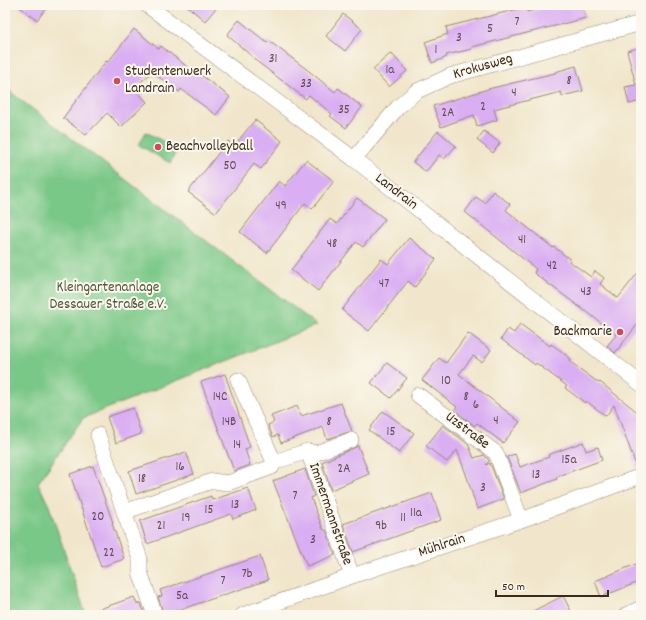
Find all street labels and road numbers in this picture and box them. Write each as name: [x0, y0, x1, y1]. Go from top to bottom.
street label: Krokusweg: [451, 48, 515, 86]
street label: Landrain: [370, 168, 422, 216]
street label: Uzstraße: [440, 407, 494, 455]
street label: Immermannstraße: [302, 460, 358, 568]
street label: Mühlrain: [416, 528, 468, 564]

